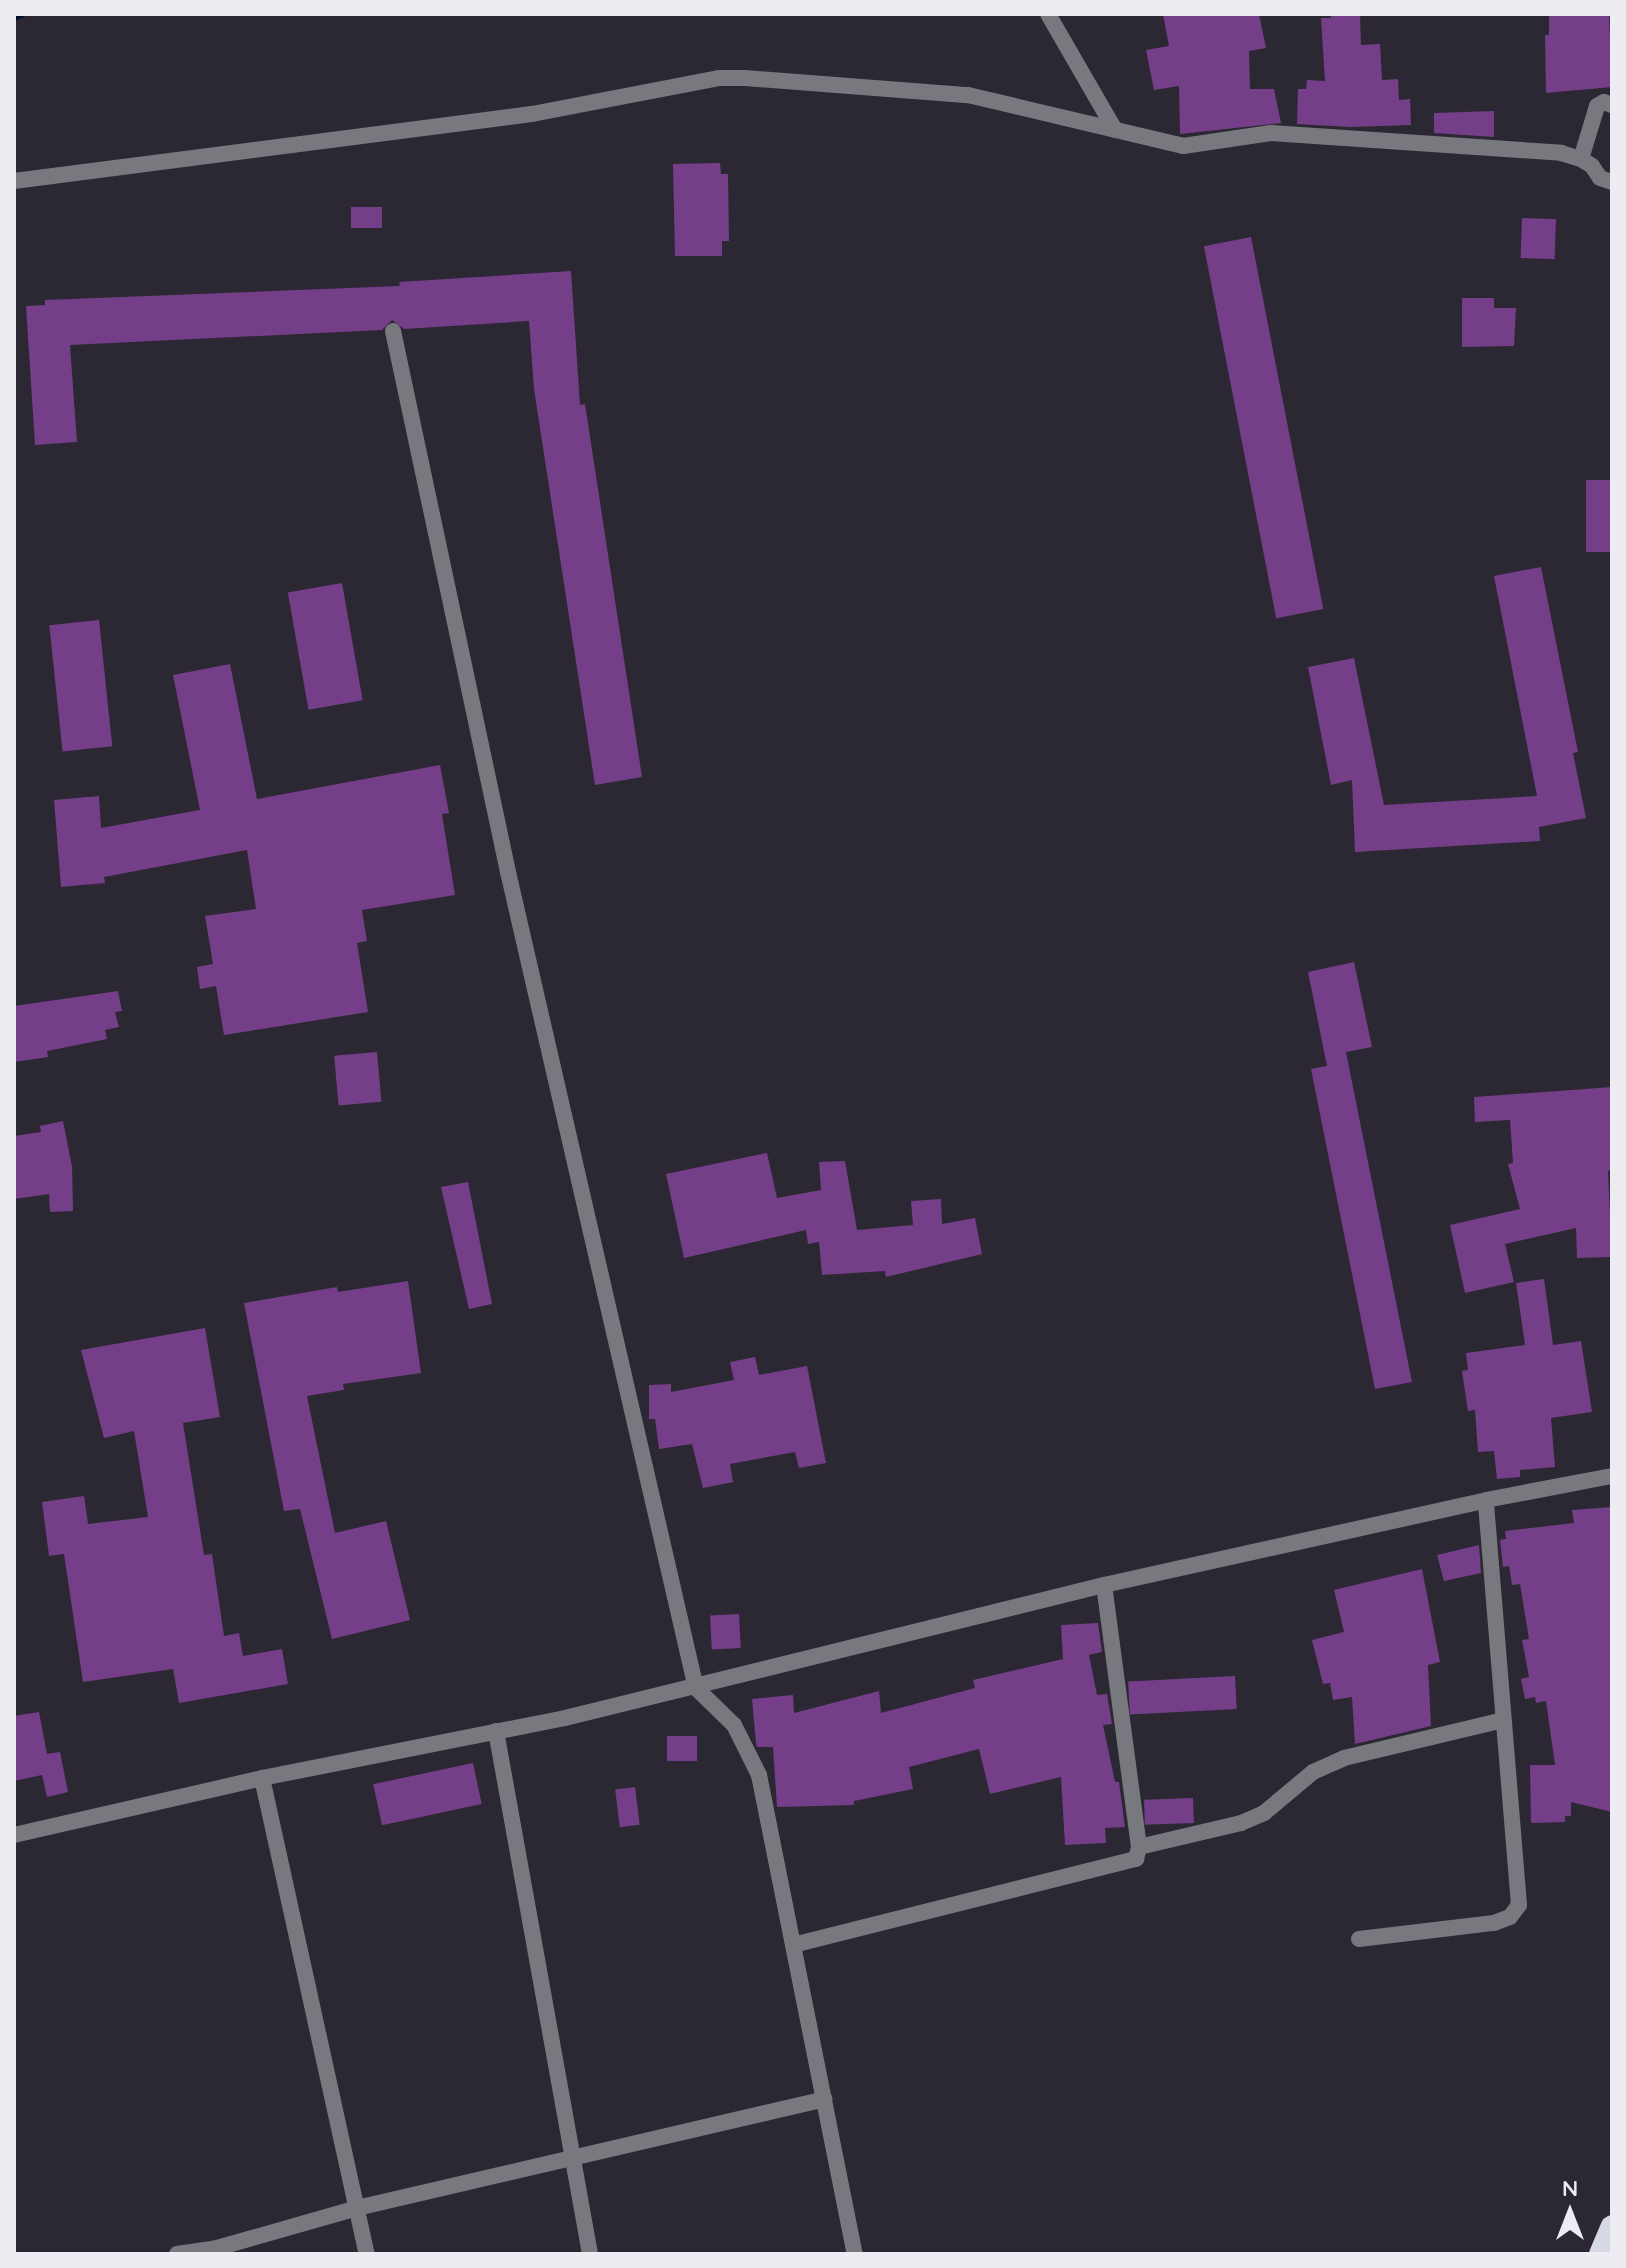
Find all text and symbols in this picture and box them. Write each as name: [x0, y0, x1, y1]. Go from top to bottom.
north arrow: [1530, 2172, 1610, 2252]
text: N: [1562, 2174, 1578, 2202]

